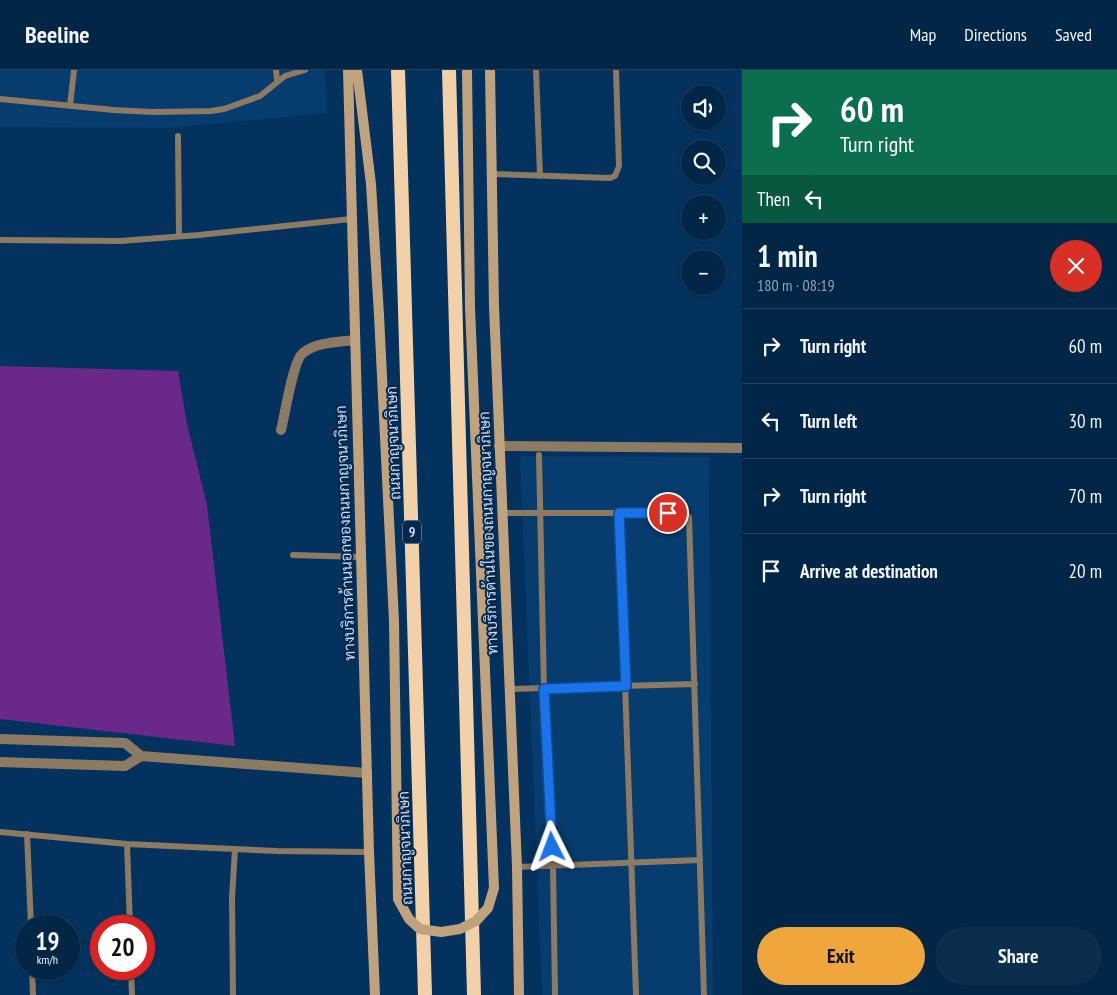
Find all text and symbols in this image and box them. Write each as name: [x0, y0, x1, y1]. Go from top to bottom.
text: Beeline: [25, 19, 90, 50]
text: Map: [910, 23, 936, 46]
text: Directions: [964, 23, 1027, 46]
text: Saved: [1055, 23, 1092, 46]
map controls: [681, 85, 726, 295]
button: sound: [681, 85, 726, 130]
text: 60 m: [840, 86, 904, 132]
icon: right: [757, 90, 822, 155]
text: Turn right: [840, 130, 914, 158]
button: search: [681, 140, 726, 185]
icon: left: [800, 185, 828, 213]
text: Then: [757, 187, 790, 211]
button: +: [681, 195, 726, 240]
text: 1 min: [757, 236, 818, 275]
button: close: [1050, 240, 1102, 292]
button: −: [681, 250, 726, 295]
text: 180 m · 08:19: [757, 275, 835, 295]
icon: right: [757, 332, 785, 360]
text: Turn right: [800, 334, 866, 358]
text: 60 m: [1069, 334, 1102, 358]
street label: ถนนกาญจนาภิเษก: [382, 386, 404, 500]
street label: ทางบริการด้านนอกของถนนกาญจนาภิเษก: [331, 405, 359, 661]
icon: left: [757, 407, 785, 435]
text: Turn left: [800, 409, 857, 433]
text: 30 m: [1069, 409, 1102, 433]
street label: ทางบริการด้านในของถนนกาญจนาภิเษก: [474, 411, 502, 655]
icon: right: [757, 482, 785, 510]
text: Turn right: [800, 484, 866, 508]
text: 70 m: [1069, 484, 1102, 508]
pin: [647, 492, 689, 534]
icon: arrive: [654, 499, 682, 527]
road number: 9: [403, 521, 421, 544]
icon: arrive: [757, 557, 785, 585]
text: Arrive at destination: [800, 559, 938, 583]
text: 20 m: [1069, 559, 1102, 583]
street label: ถนนกาญจนาภิเษก: [394, 791, 416, 905]
position arrow: [525, 820, 577, 872]
speed limit sign: 20: [90, 915, 155, 980]
text: 19: [36, 925, 59, 957]
button: Exit: [757, 927, 925, 985]
button: Share: [935, 927, 1102, 985]
text: km/h: [37, 952, 58, 967]

